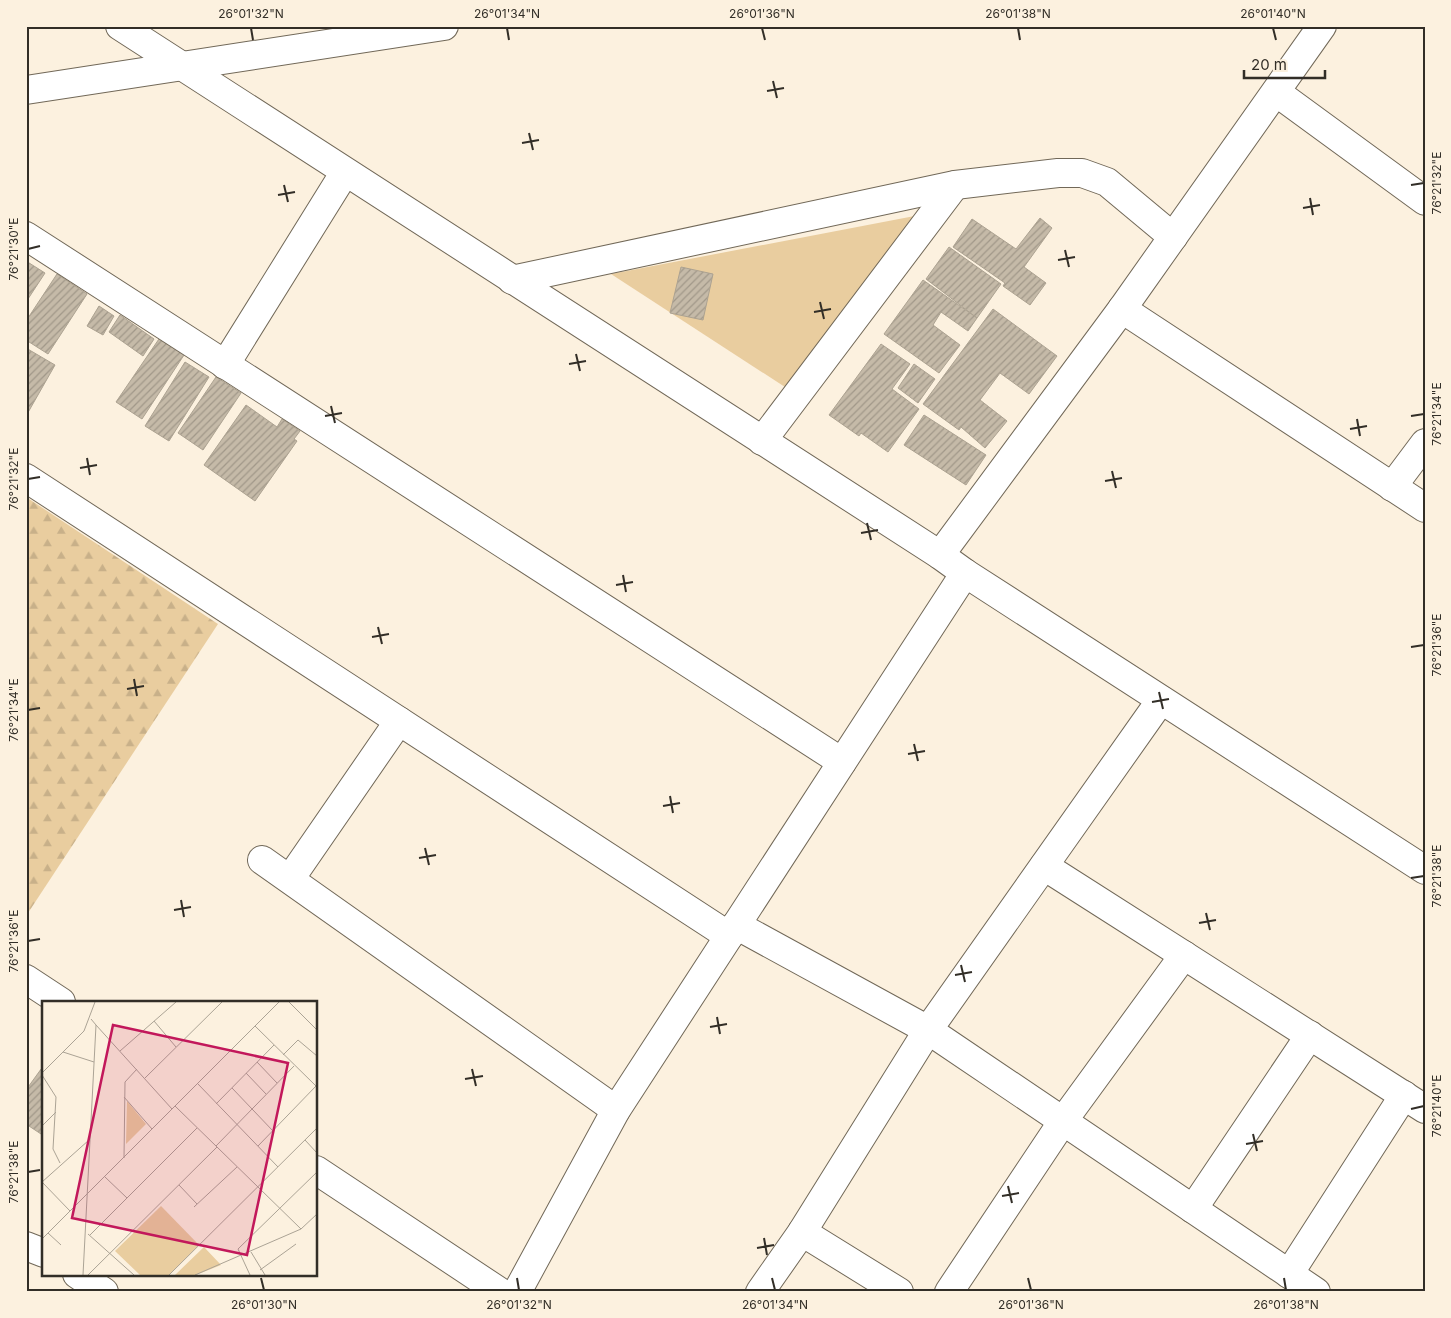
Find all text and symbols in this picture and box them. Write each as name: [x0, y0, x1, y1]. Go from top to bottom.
text: 26°01'32"N: [218, 6, 284, 21]
text: 26°01'34"N: [474, 6, 540, 21]
text: 26°01'36"N: [729, 6, 795, 21]
text: 26°01'38"N: [985, 6, 1051, 21]
text: 26°01'40"N: [1240, 6, 1306, 21]
scale bar: [1244, 48, 1325, 80]
text: 20 m: [1251, 55, 1287, 74]
text: 76°21'32"E: [1429, 152, 1444, 214]
text: 76°21'30"E: [6, 217, 21, 281]
text: 76°21'34"E: [1429, 382, 1444, 446]
text: 76°21'32"E: [6, 448, 21, 510]
text: 76°21'36"E: [1429, 614, 1444, 676]
text: 76°21'34"E: [6, 678, 21, 742]
text: 76°21'38"E: [1429, 845, 1444, 907]
text: 76°21'36"E: [6, 910, 21, 972]
inset map: [42, 1001, 318, 1276]
text: 76°21'40"E: [1429, 1075, 1444, 1137]
text: 76°21'38"E: [6, 1141, 21, 1203]
text: 26°01'30"N: [231, 1297, 297, 1312]
text: 26°01'32"N: [486, 1297, 552, 1312]
text: 26°01'34"N: [742, 1297, 808, 1312]
text: 26°01'36"N: [998, 1297, 1064, 1312]
text: 26°01'38"N: [1253, 1297, 1319, 1312]

